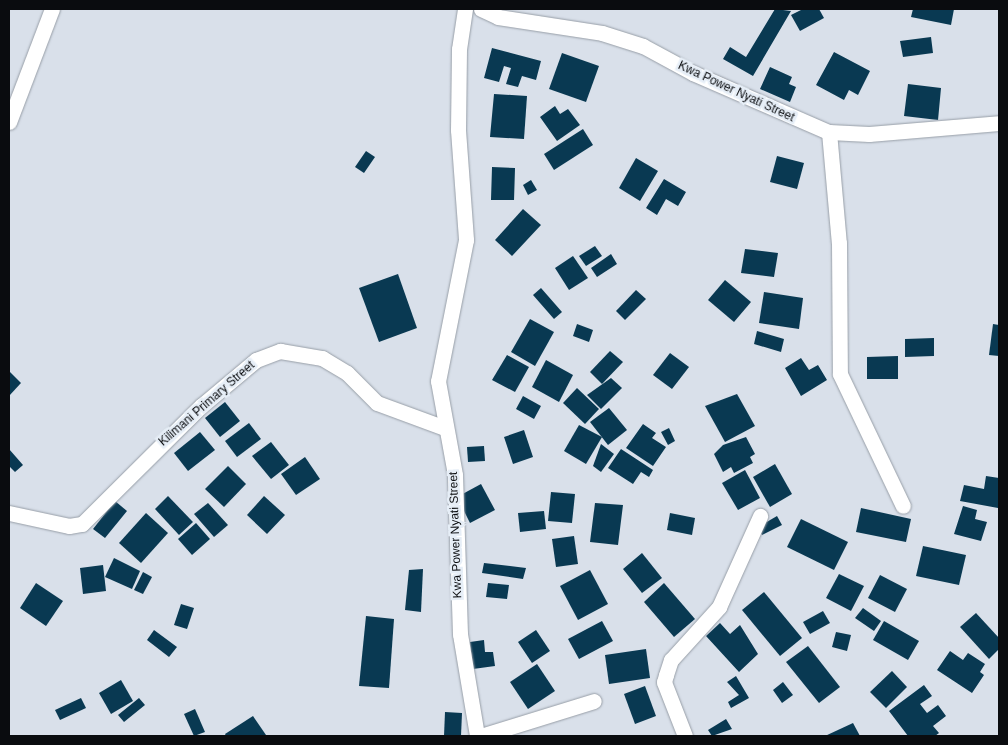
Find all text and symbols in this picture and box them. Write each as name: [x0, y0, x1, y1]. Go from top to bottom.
street label: Kwa Power Nyati Street: [676, 59, 796, 125]
street label: Kilimani Primary Street: [156, 359, 258, 449]
street label: Kwa Power Nyati Street: [447, 471, 465, 599]

